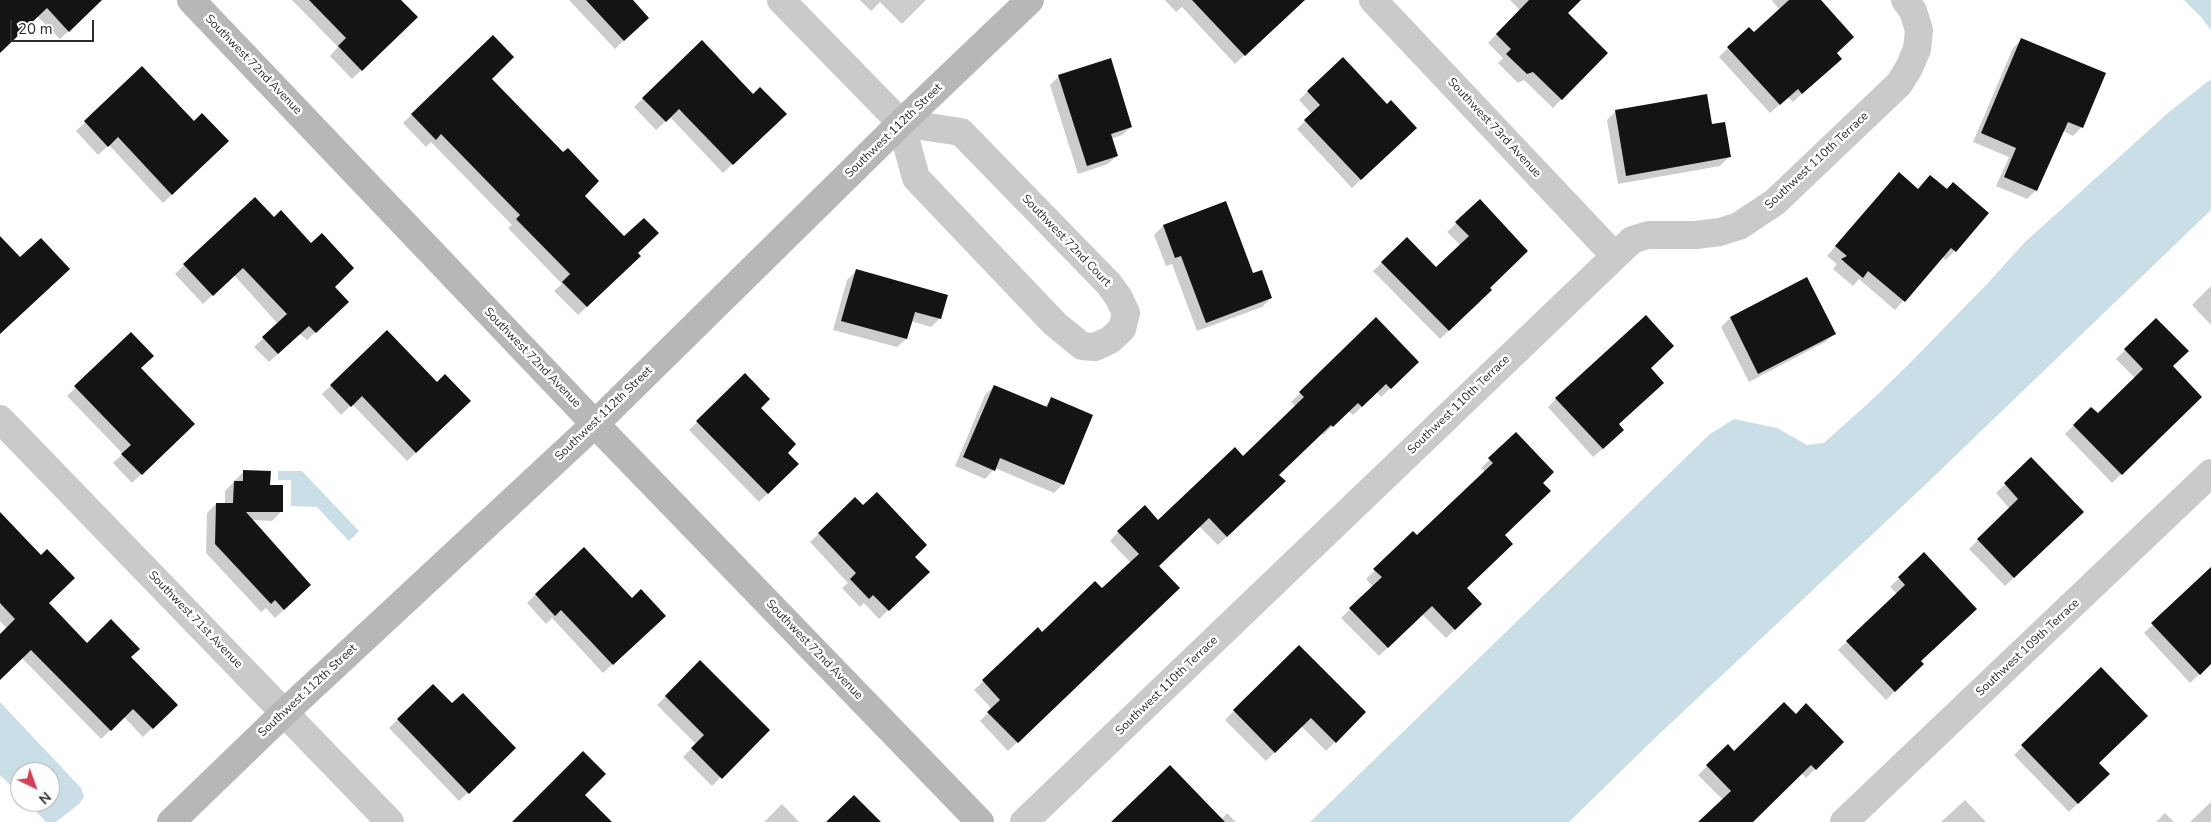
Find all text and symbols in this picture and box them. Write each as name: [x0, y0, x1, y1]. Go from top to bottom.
scale bar: [12, 10, 96, 42]
street label: Southwest 72nd Avenue: [202, 12, 304, 118]
text: 20 m: [18, 19, 53, 39]
street label: Southwest 73rd Avenue: [1444, 75, 1544, 181]
street label: Southwest 112th Street: [842, 81, 946, 181]
street label: Southwest 110th Terrace: [1762, 109, 1872, 213]
street label: Southwest 72nd Court: [1018, 192, 1114, 290]
street label: Southwest 72nd Avenue: [481, 305, 583, 411]
street label: Southwest 110th Terrace: [1405, 353, 1513, 457]
street label: Southwest 112th Street: [552, 364, 656, 464]
street label: Southwest 71st Avenue: [145, 568, 245, 672]
street label: Southwest 109th Terrace: [1973, 596, 2083, 700]
street label: Southwest 72nd Avenue: [763, 597, 865, 703]
street label: Southwest 110th Terrace: [1113, 634, 1221, 738]
street label: Southwest 112th Street: [256, 642, 360, 740]
north arrow: [10, 762, 60, 812]
text: N: [34, 787, 55, 808]

